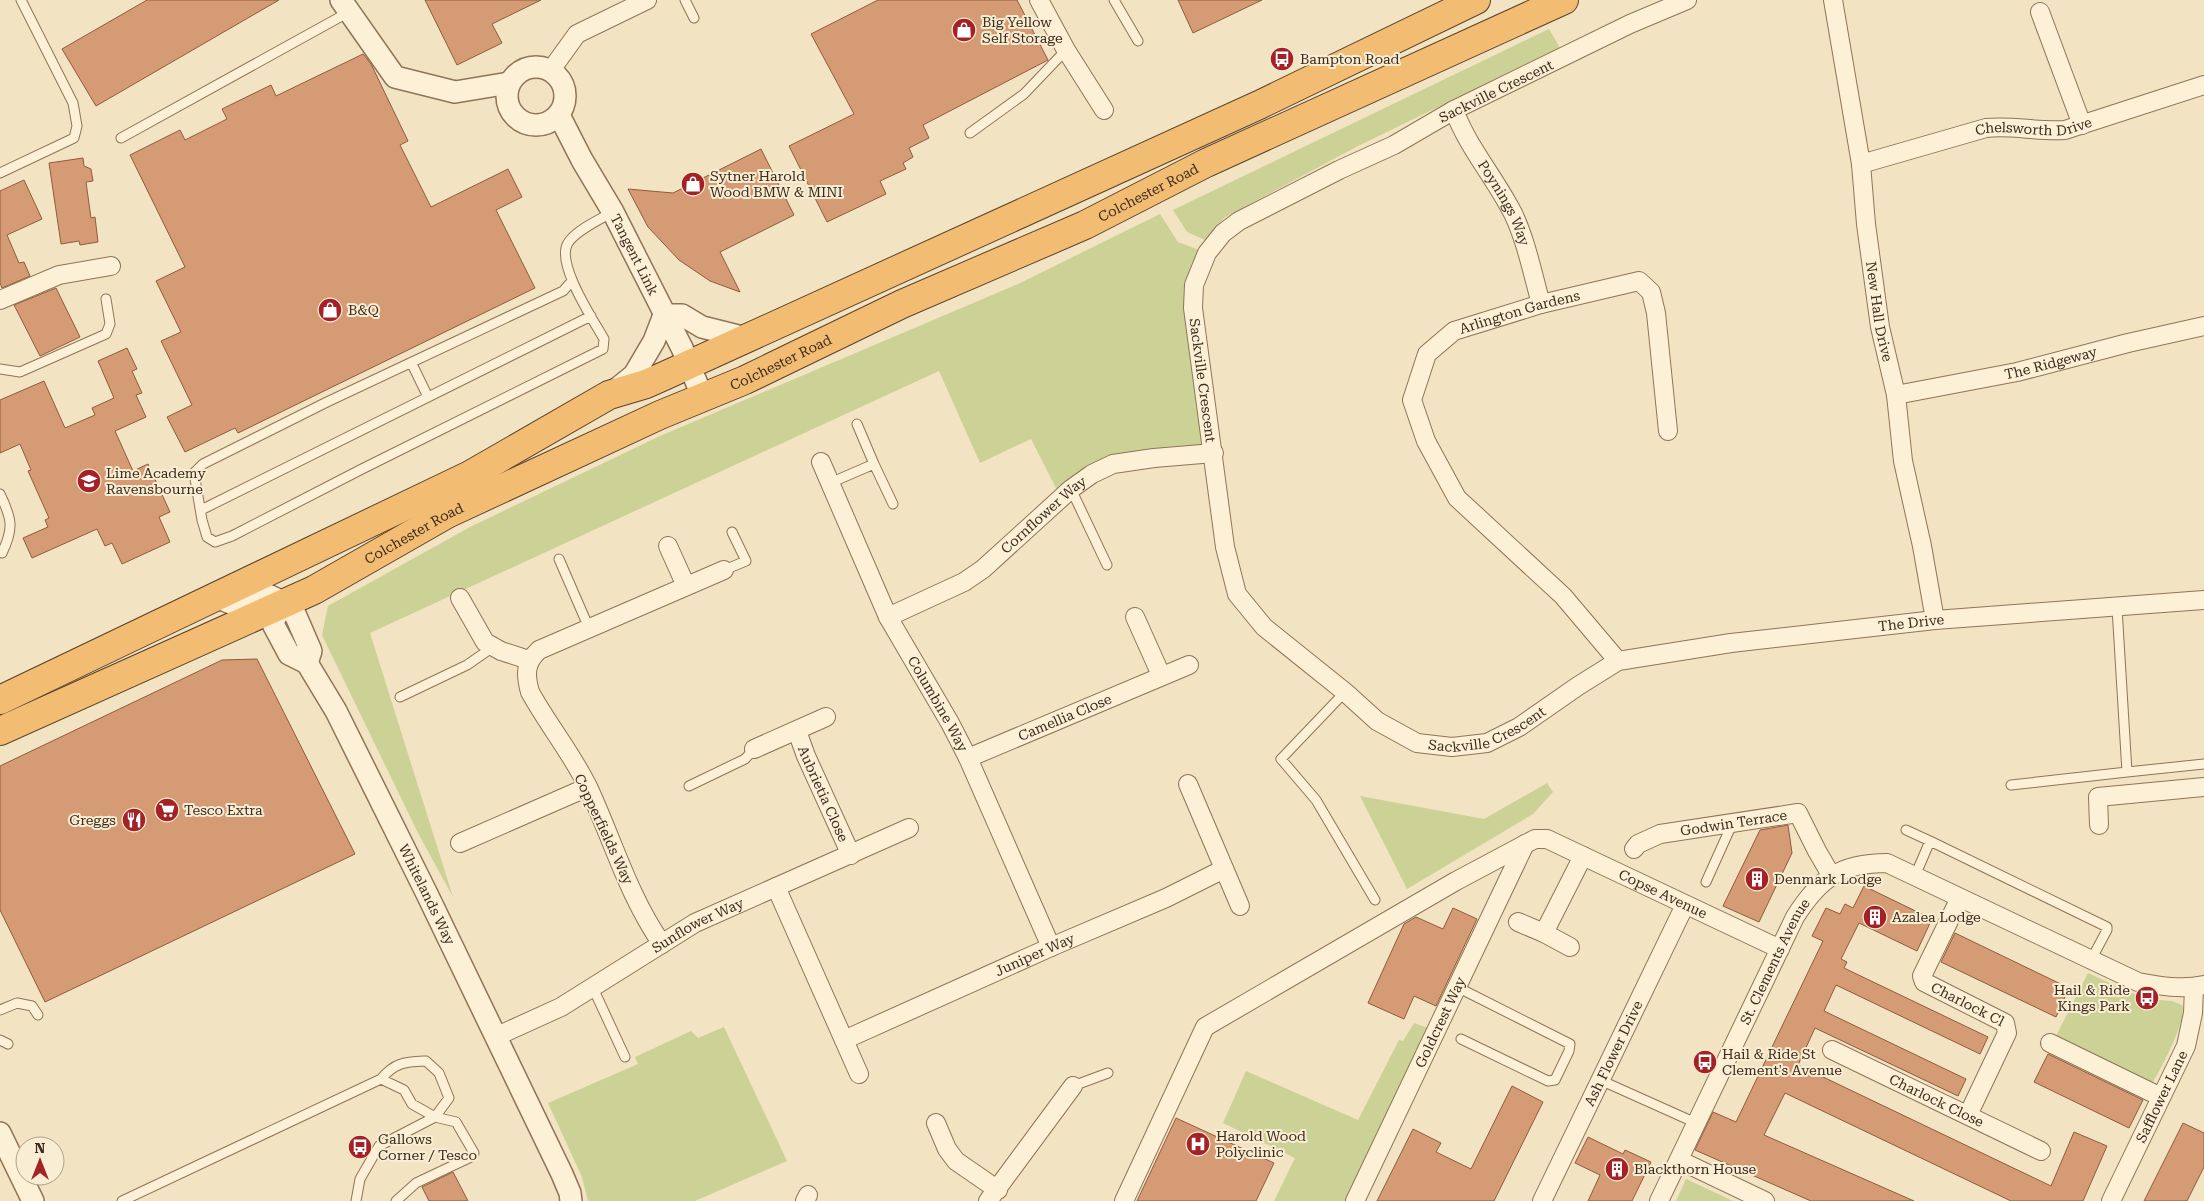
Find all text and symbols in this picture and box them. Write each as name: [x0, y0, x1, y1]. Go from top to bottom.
place label: Big Yellow Self Storage: [982, 14, 1063, 46]
shop icon: Big Yellow Self Storage: [951, 17, 977, 43]
bus stop icon: Bampton Road: [1269, 46, 1295, 72]
place label: Bampton Road: [1300, 51, 1399, 67]
street label: Sackville Crescent: [1436, 56, 1556, 126]
street label: Chelsworth Drive: [1973, 114, 2094, 139]
street label: Poynings Way: [1475, 157, 1533, 248]
street label: Colchester Road: [1095, 160, 1201, 225]
place label: Sytner Harold Wood BMW & MINI: [710, 168, 843, 200]
shop icon: Sytner Harold Wood BMW & MINI: [680, 171, 706, 197]
street label: Tangent Link: [607, 211, 662, 298]
street label: New Hall Drive: [1863, 260, 1896, 363]
street label: Arlington Gardens: [1458, 287, 1582, 337]
shop icon: B&Q: [317, 297, 343, 323]
place label: B&Q: [348, 302, 379, 318]
street label: Sackville Crescent: [1186, 317, 1219, 443]
street label: Colchester Road: [728, 331, 834, 393]
street label: The Ridgeway: [2003, 343, 2099, 382]
place label: Lime Academy Ravensbourne: [106, 465, 206, 497]
school or university icon: Lime Academy Ravensbourne: [76, 468, 102, 494]
street label: Cornflower Way: [998, 472, 1090, 557]
street label: Colchester Road: [362, 500, 466, 567]
street label: The Drive: [1877, 611, 1945, 634]
street label: Columbine Way: [905, 653, 972, 755]
street label: Camellia Close: [1016, 690, 1114, 744]
street label: Sackville Crescent: [1427, 703, 1548, 755]
street label: Aubrietia Close: [795, 744, 852, 844]
street label: Copperfields Way: [571, 771, 637, 887]
supermarket icon: Tesco Extra: [154, 797, 180, 823]
place label: Tesco Extra: [184, 802, 263, 818]
restaurant icon: Greggs: [121, 807, 147, 833]
street label: Godwin Terrace: [1679, 807, 1788, 839]
place label: Greggs: [69, 812, 116, 828]
street label: Whitelands Way: [396, 842, 458, 948]
street label: Copse Avenue: [1616, 866, 1710, 922]
building icon: Denmark Lodge: [1744, 866, 1770, 892]
place label: Denmark Lodge: [1774, 871, 1882, 887]
street label: Sunflower Way: [649, 894, 747, 956]
street label: St. Clements Avenue: [1737, 895, 1813, 1027]
building icon: Azalea Lodge: [1862, 904, 1888, 930]
place label: Azalea Lodge: [1892, 909, 1981, 925]
street label: Juniper Way: [992, 930, 1078, 979]
street label: Goldcrest Way: [1412, 974, 1469, 1070]
street label: Charlock Cl: [1928, 979, 2008, 1030]
place label: Hail & Ride Kings Park: [2054, 982, 2130, 1014]
bus stop icon: Hail & Ride Kings Park: [2134, 985, 2160, 1011]
street label: Ash Flower Drive: [1581, 998, 1646, 1109]
place label: Hail & Ride St Clement's Avenue: [1722, 1046, 1842, 1078]
street label: Safflower Lane: [2132, 1048, 2191, 1145]
bus stop icon: Hail & Ride St Clement's Avenue: [1692, 1049, 1718, 1075]
street label: Charlock Close: [1887, 1071, 1987, 1130]
place label: Harold Wood Polyclinic: [1216, 1128, 1306, 1160]
place label: Gallows Corner / Tesco: [378, 1131, 477, 1163]
hospital icon: Harold Wood Polyclinic: [1185, 1131, 1211, 1157]
bus stop icon: Gallows Corner / Tesco: [347, 1134, 373, 1160]
north arrow: [15, 1136, 65, 1186]
text: N: [35, 1140, 46, 1156]
building icon: Blackthorn House: [1604, 1156, 1630, 1182]
place label: Blackthorn House: [1634, 1161, 1756, 1177]

